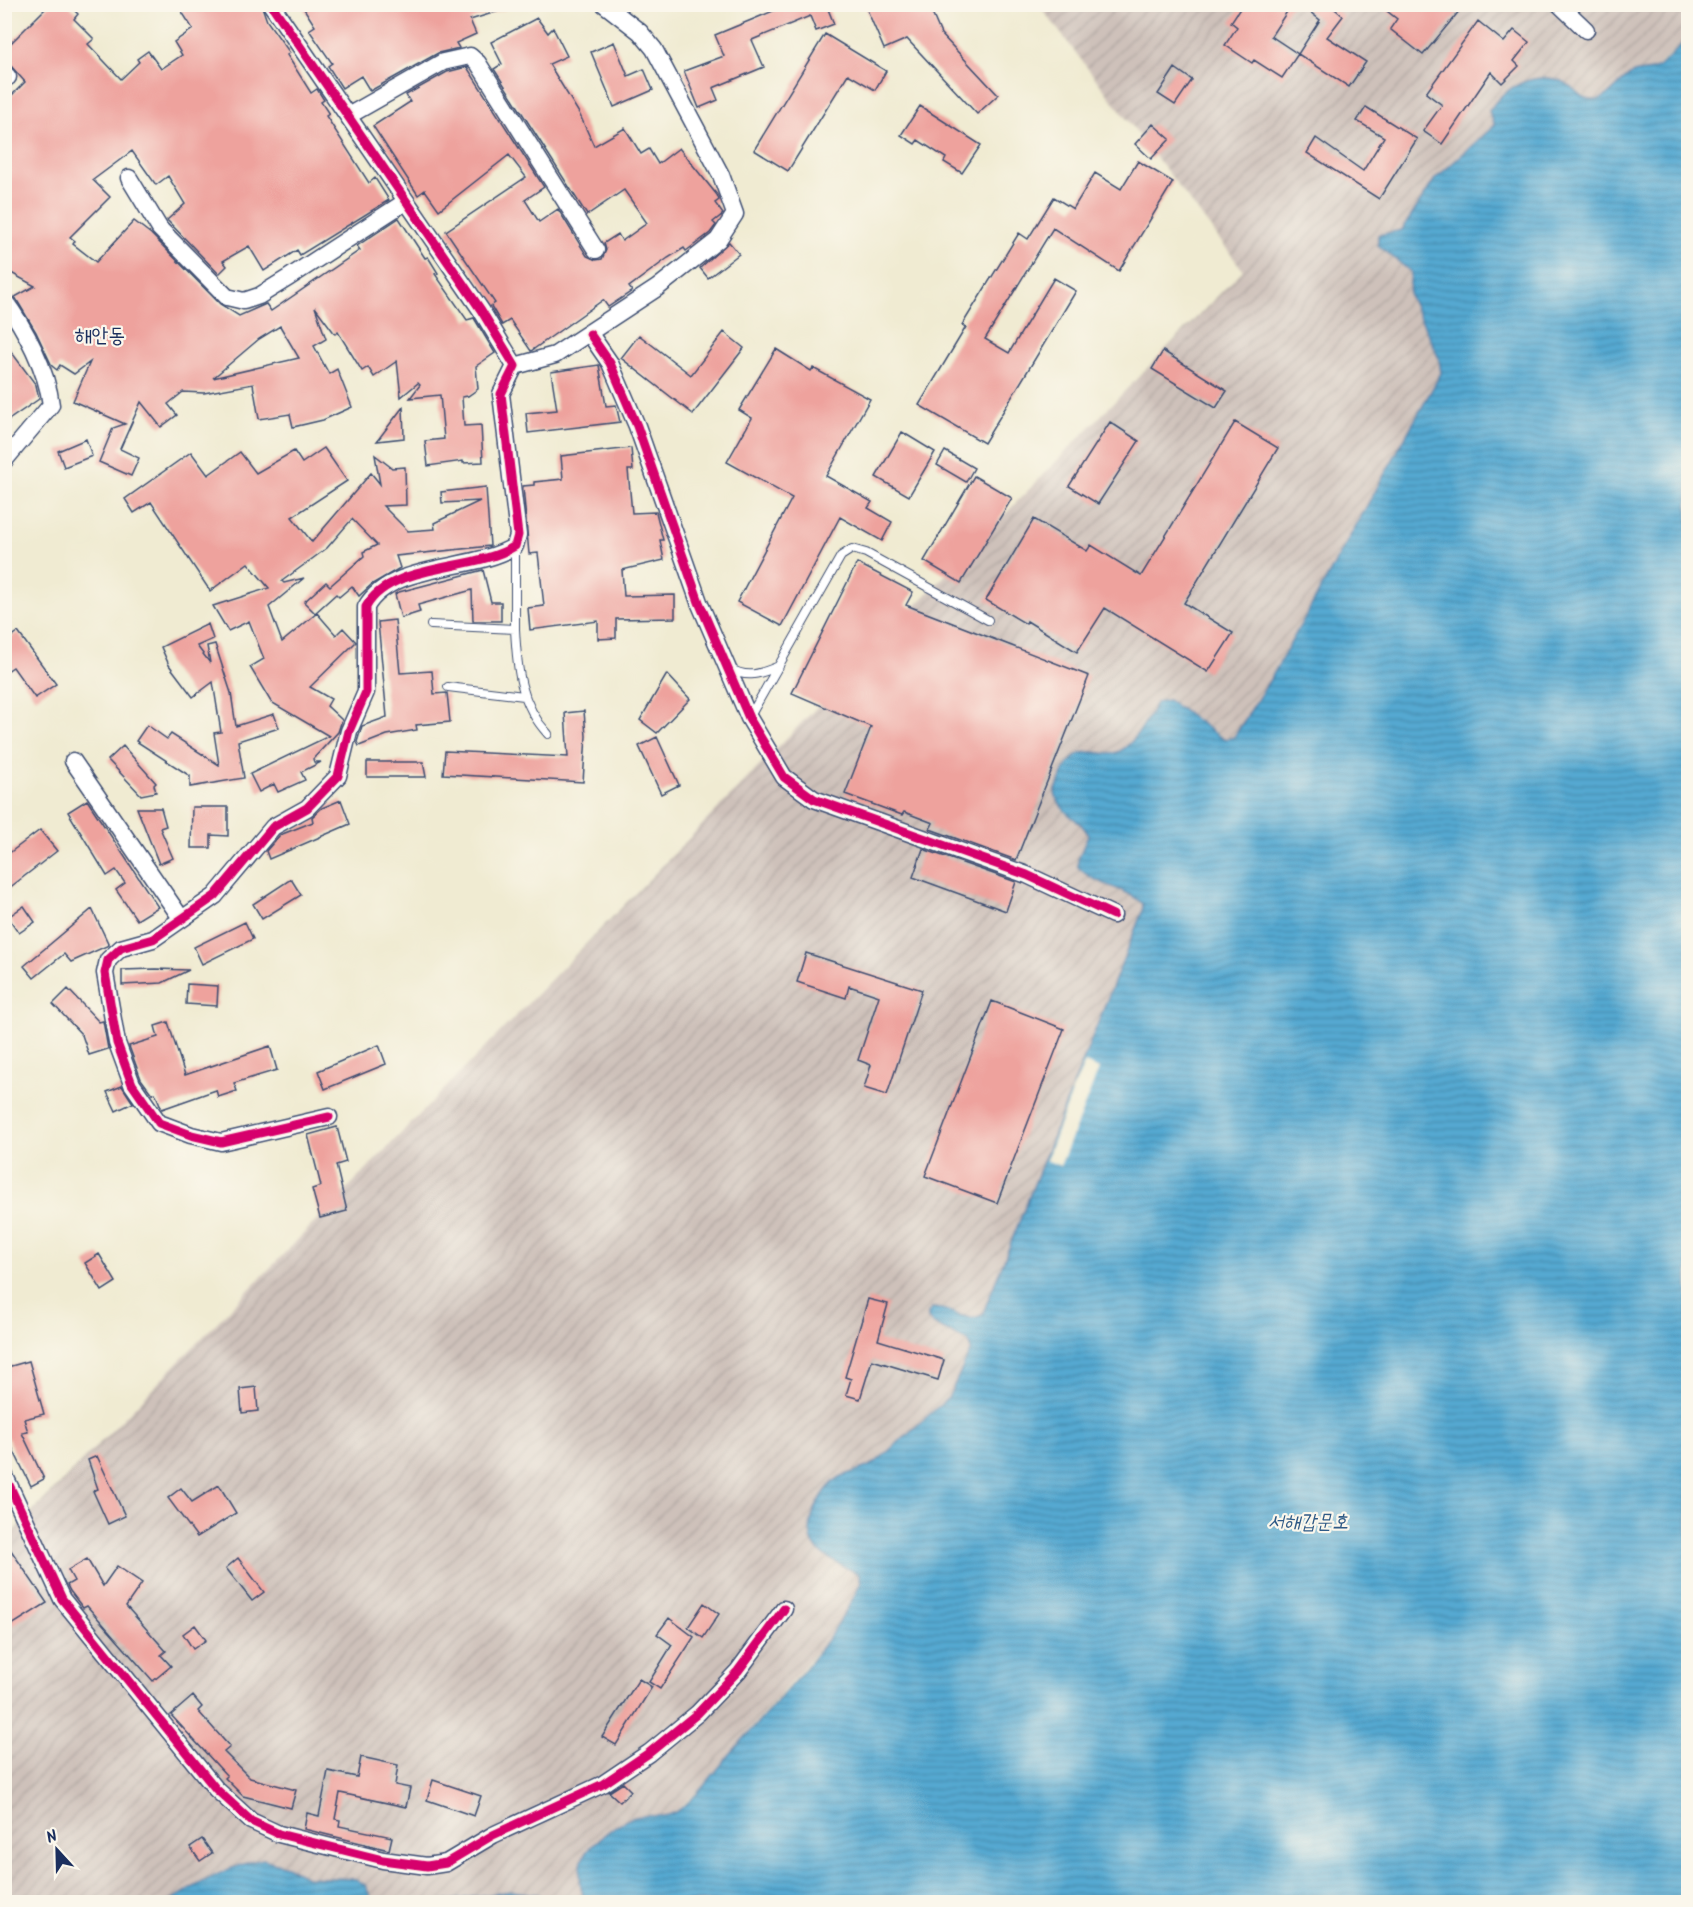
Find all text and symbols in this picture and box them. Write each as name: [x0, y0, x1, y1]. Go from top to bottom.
district label: 해안동: [75, 320, 125, 353]
water label: 서해갑문호: [1268, 1507, 1348, 1539]
north arrow: [27, 1820, 87, 1880]
text: N: [43, 1824, 61, 1851]

